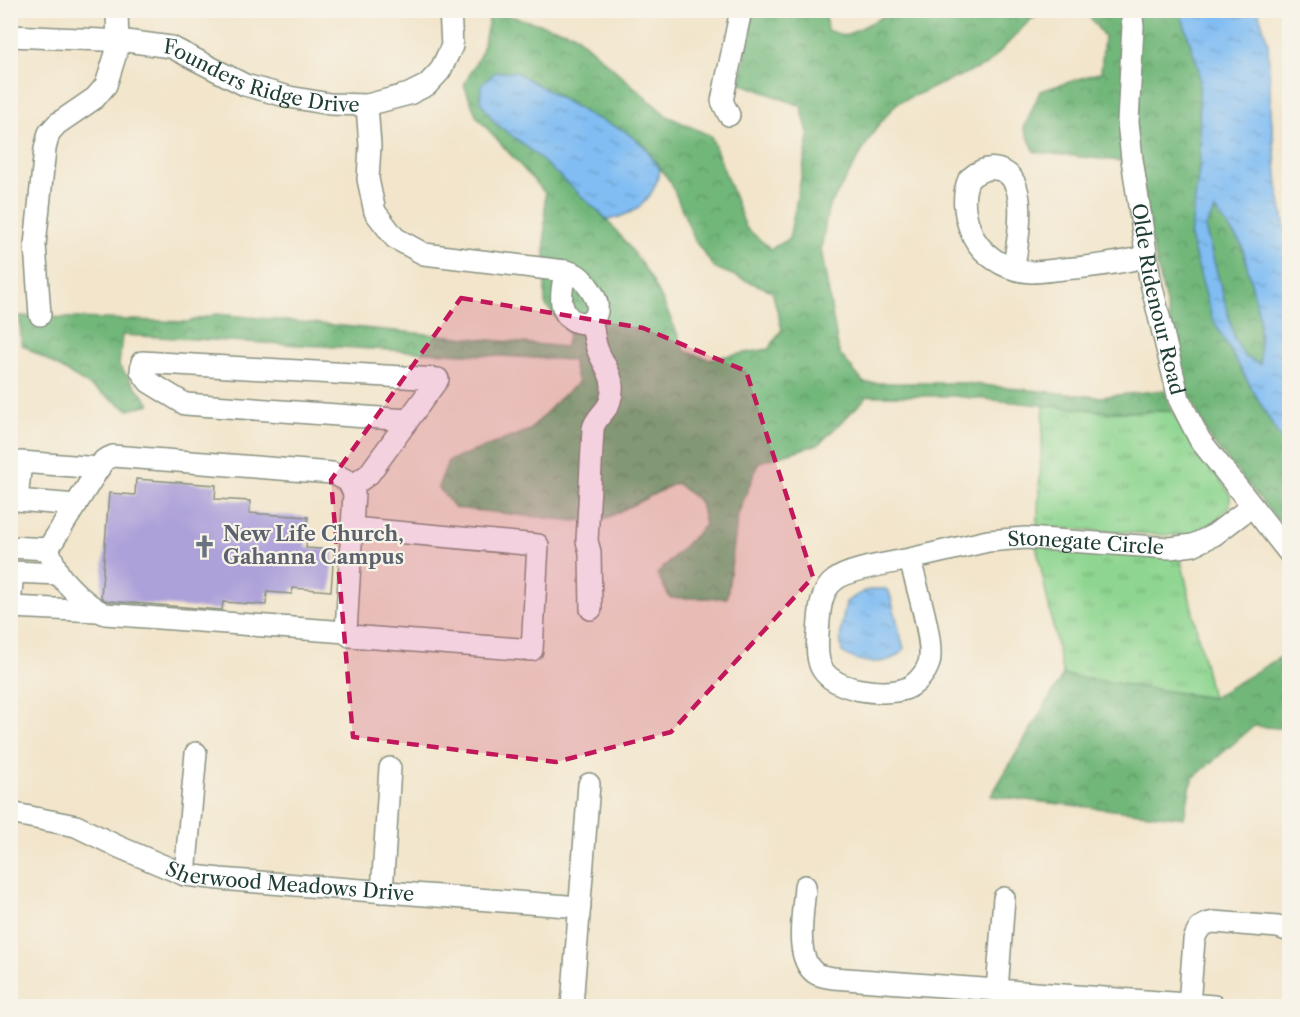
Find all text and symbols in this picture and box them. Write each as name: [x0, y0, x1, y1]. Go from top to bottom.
street label: Founders Ridge Drive: [162, 34, 360, 117]
street label: Olde Ridenour Road: [1127, 202, 1190, 397]
place label: New Life Church, Gahanna Campus: [223, 522, 404, 569]
street label: Stonegate Circle: [1006, 526, 1165, 560]
church icon: New Life Church, Gahanna Campus: [192, 533, 218, 559]
street label: Sherwood Meadows Drive: [162, 856, 415, 906]

